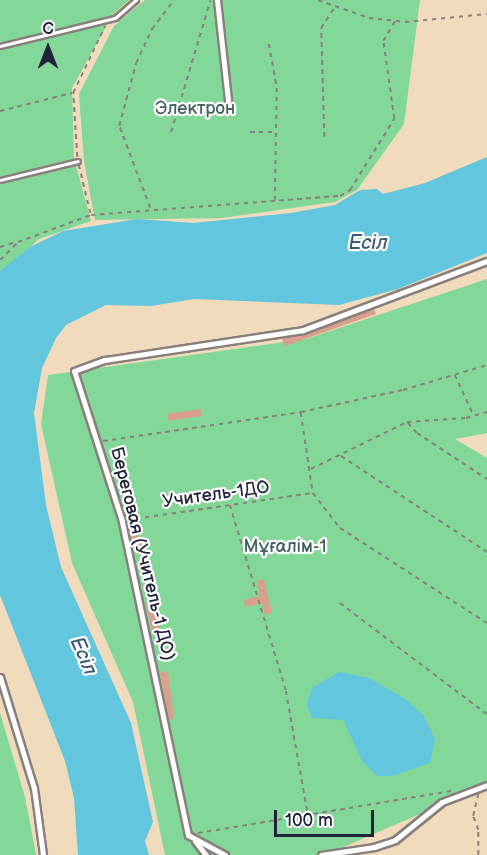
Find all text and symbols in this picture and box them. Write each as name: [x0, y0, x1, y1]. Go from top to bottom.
north arrow: [18, 18, 78, 78]
text: С: [42, 20, 54, 39]
park label: Электрон: [155, 98, 235, 120]
water label: Есіл: [348, 231, 388, 255]
street label: Береговая (Учитель-1 ДО): [105, 445, 179, 663]
street label: Учитель-1ДО: [161, 477, 271, 513]
park label: Мұғалім-1: [244, 536, 326, 558]
water label: Есіл: [64, 633, 102, 679]
scale bar: [277, 798, 378, 836]
text: 100 m: [285, 810, 333, 831]

